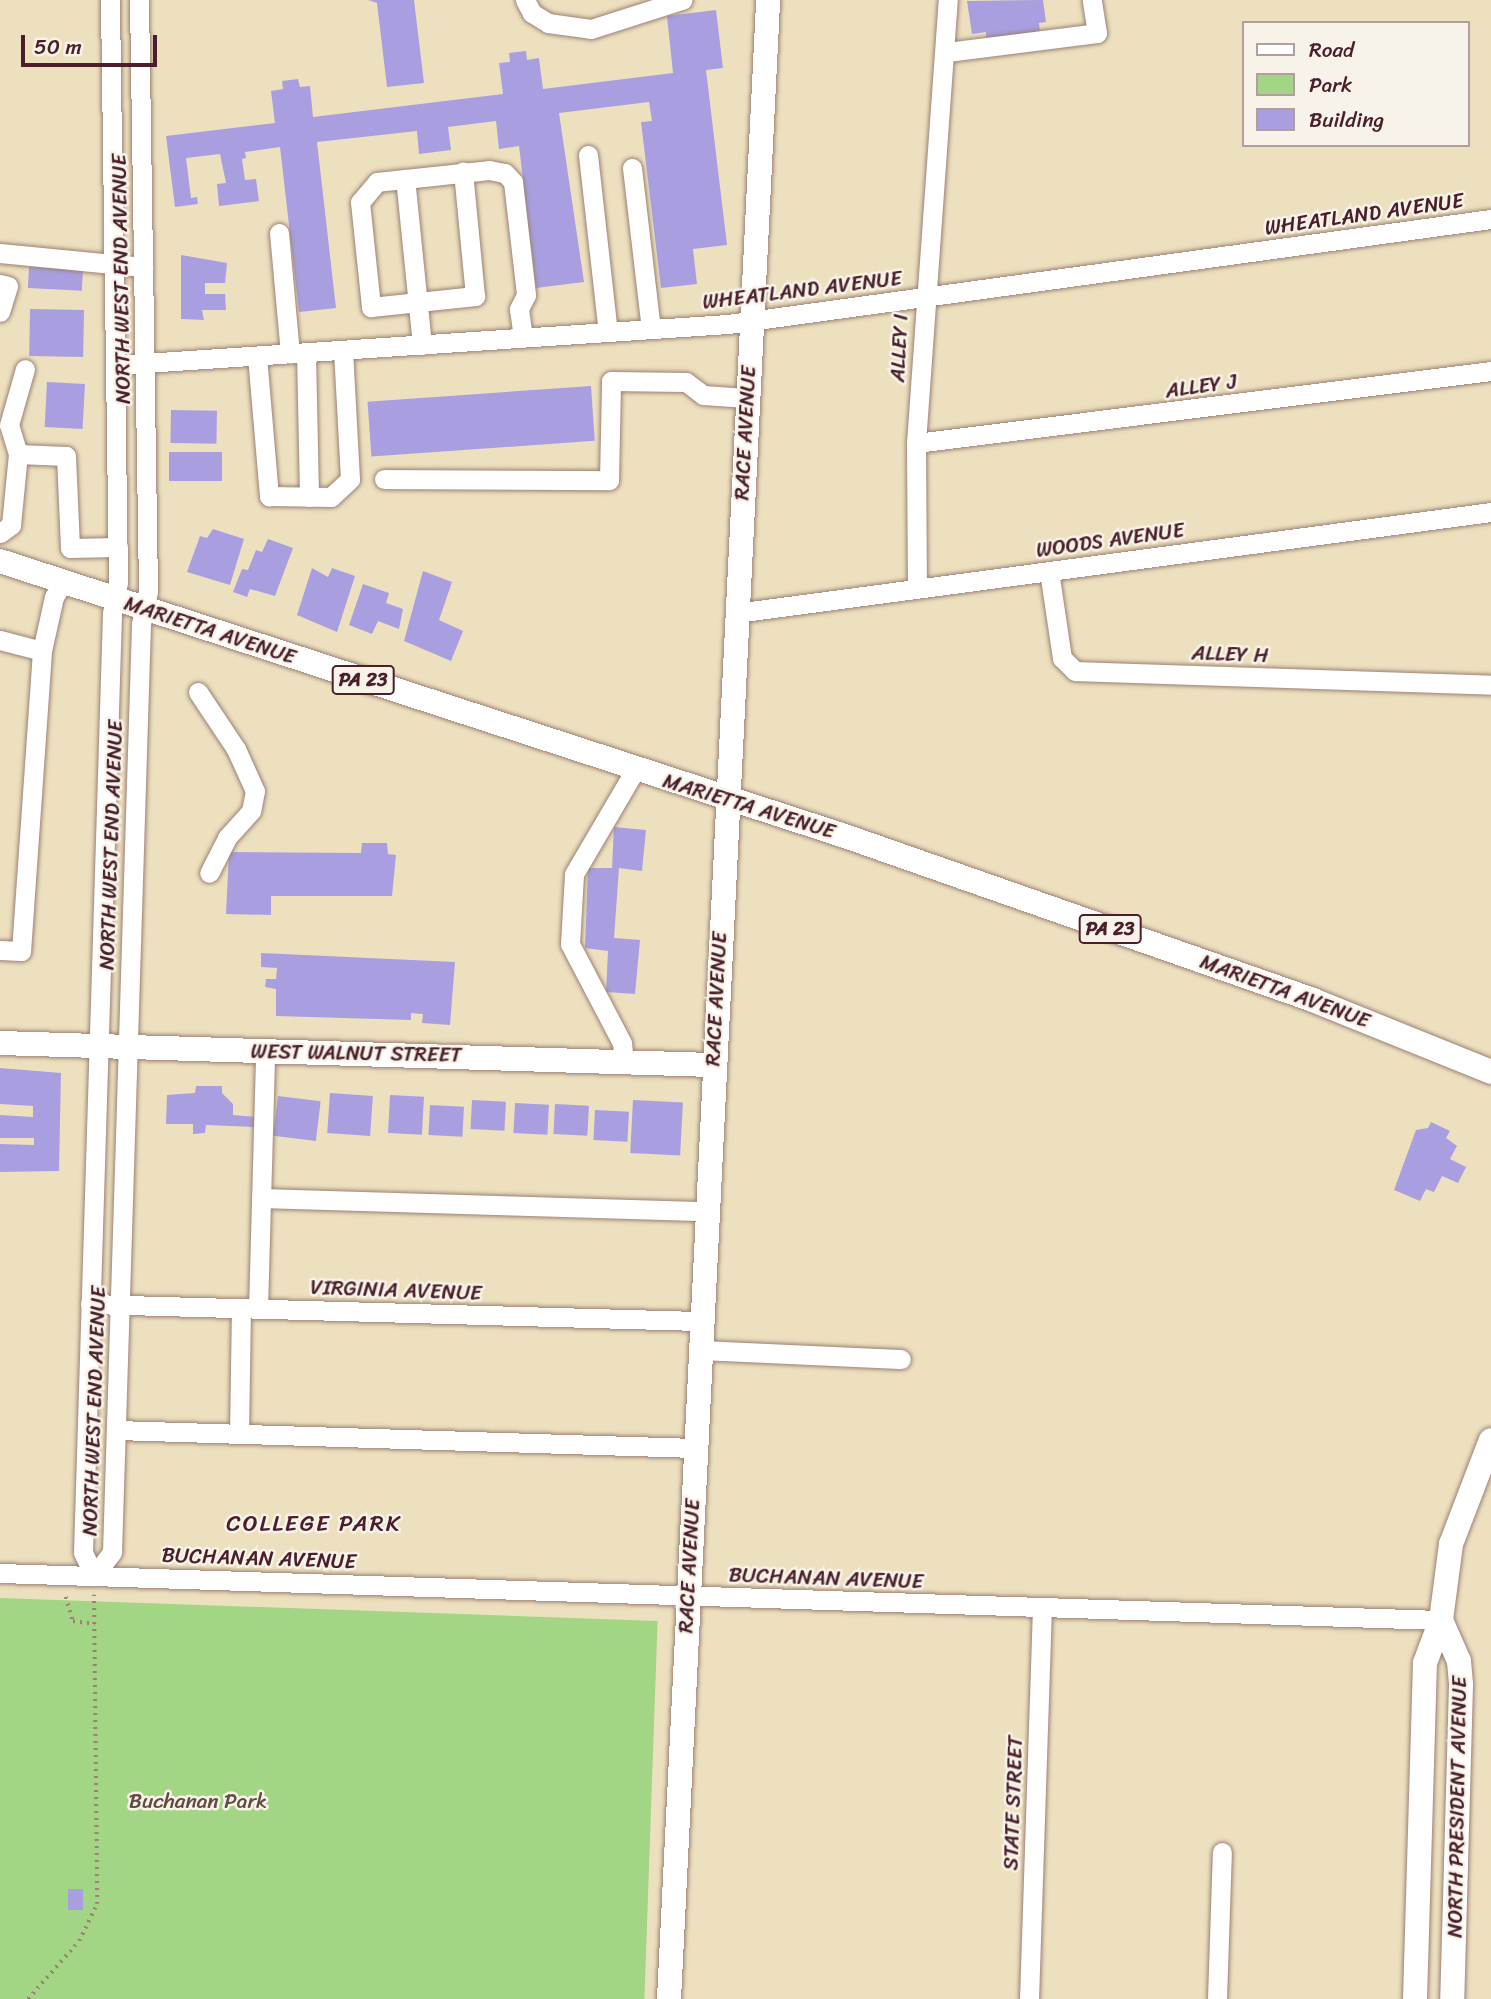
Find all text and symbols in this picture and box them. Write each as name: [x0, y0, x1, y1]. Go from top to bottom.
scale bar: [24, 21, 161, 65]
legend: [1242, 21, 1470, 147]
text: 50 m: [34, 28, 82, 66]
text: Road: [1309, 31, 1354, 69]
text: Park: [1309, 66, 1352, 104]
text: Building: [1309, 101, 1384, 139]
street label: NORTH WEST END AVENUE: [106, 154, 136, 404]
street label: WHEATLAND AVENUE: [1263, 188, 1465, 240]
street label: WHEATLAND AVENUE: [701, 265, 903, 315]
street label: ALLEY I: [885, 312, 913, 384]
street label: RACE AVENUE: [729, 365, 761, 501]
street label: ALLEY J: [1164, 369, 1238, 403]
street label: WOODS AVENUE: [1034, 517, 1186, 563]
street label: MARIETTA AVENUE: [121, 590, 299, 670]
street label: ALLEY H: [1191, 640, 1269, 668]
road number: PA 23: [332, 664, 394, 695]
street label: NORTH WEST END AVENUE: [94, 719, 128, 971]
street label: MARIETTA AVENUE: [660, 768, 838, 844]
road number: PA 23: [1078, 914, 1142, 945]
street label: RACE AVENUE: [700, 931, 732, 1067]
street label: MARIETTA AVENUE: [1197, 949, 1373, 1033]
street label: WEST WALNUT STREET: [250, 1039, 462, 1067]
street label: VIRGINIA AVENUE: [310, 1274, 482, 1306]
street label: NORTH WEST END AVENUE: [77, 1285, 111, 1537]
street label: RACE AVENUE: [673, 1498, 705, 1634]
district label: COLLEGE PARK: [228, 1510, 400, 1538]
street label: BUCHANAN AVENUE: [161, 1542, 357, 1574]
street label: BUCHANAN AVENUE: [728, 1562, 924, 1594]
street label: NORTH PRESIDENT AVENUE: [1442, 1677, 1472, 1937]
street label: STATE STREET: [998, 1735, 1028, 1871]
park label: Buchanan Park: [129, 1788, 267, 1814]

